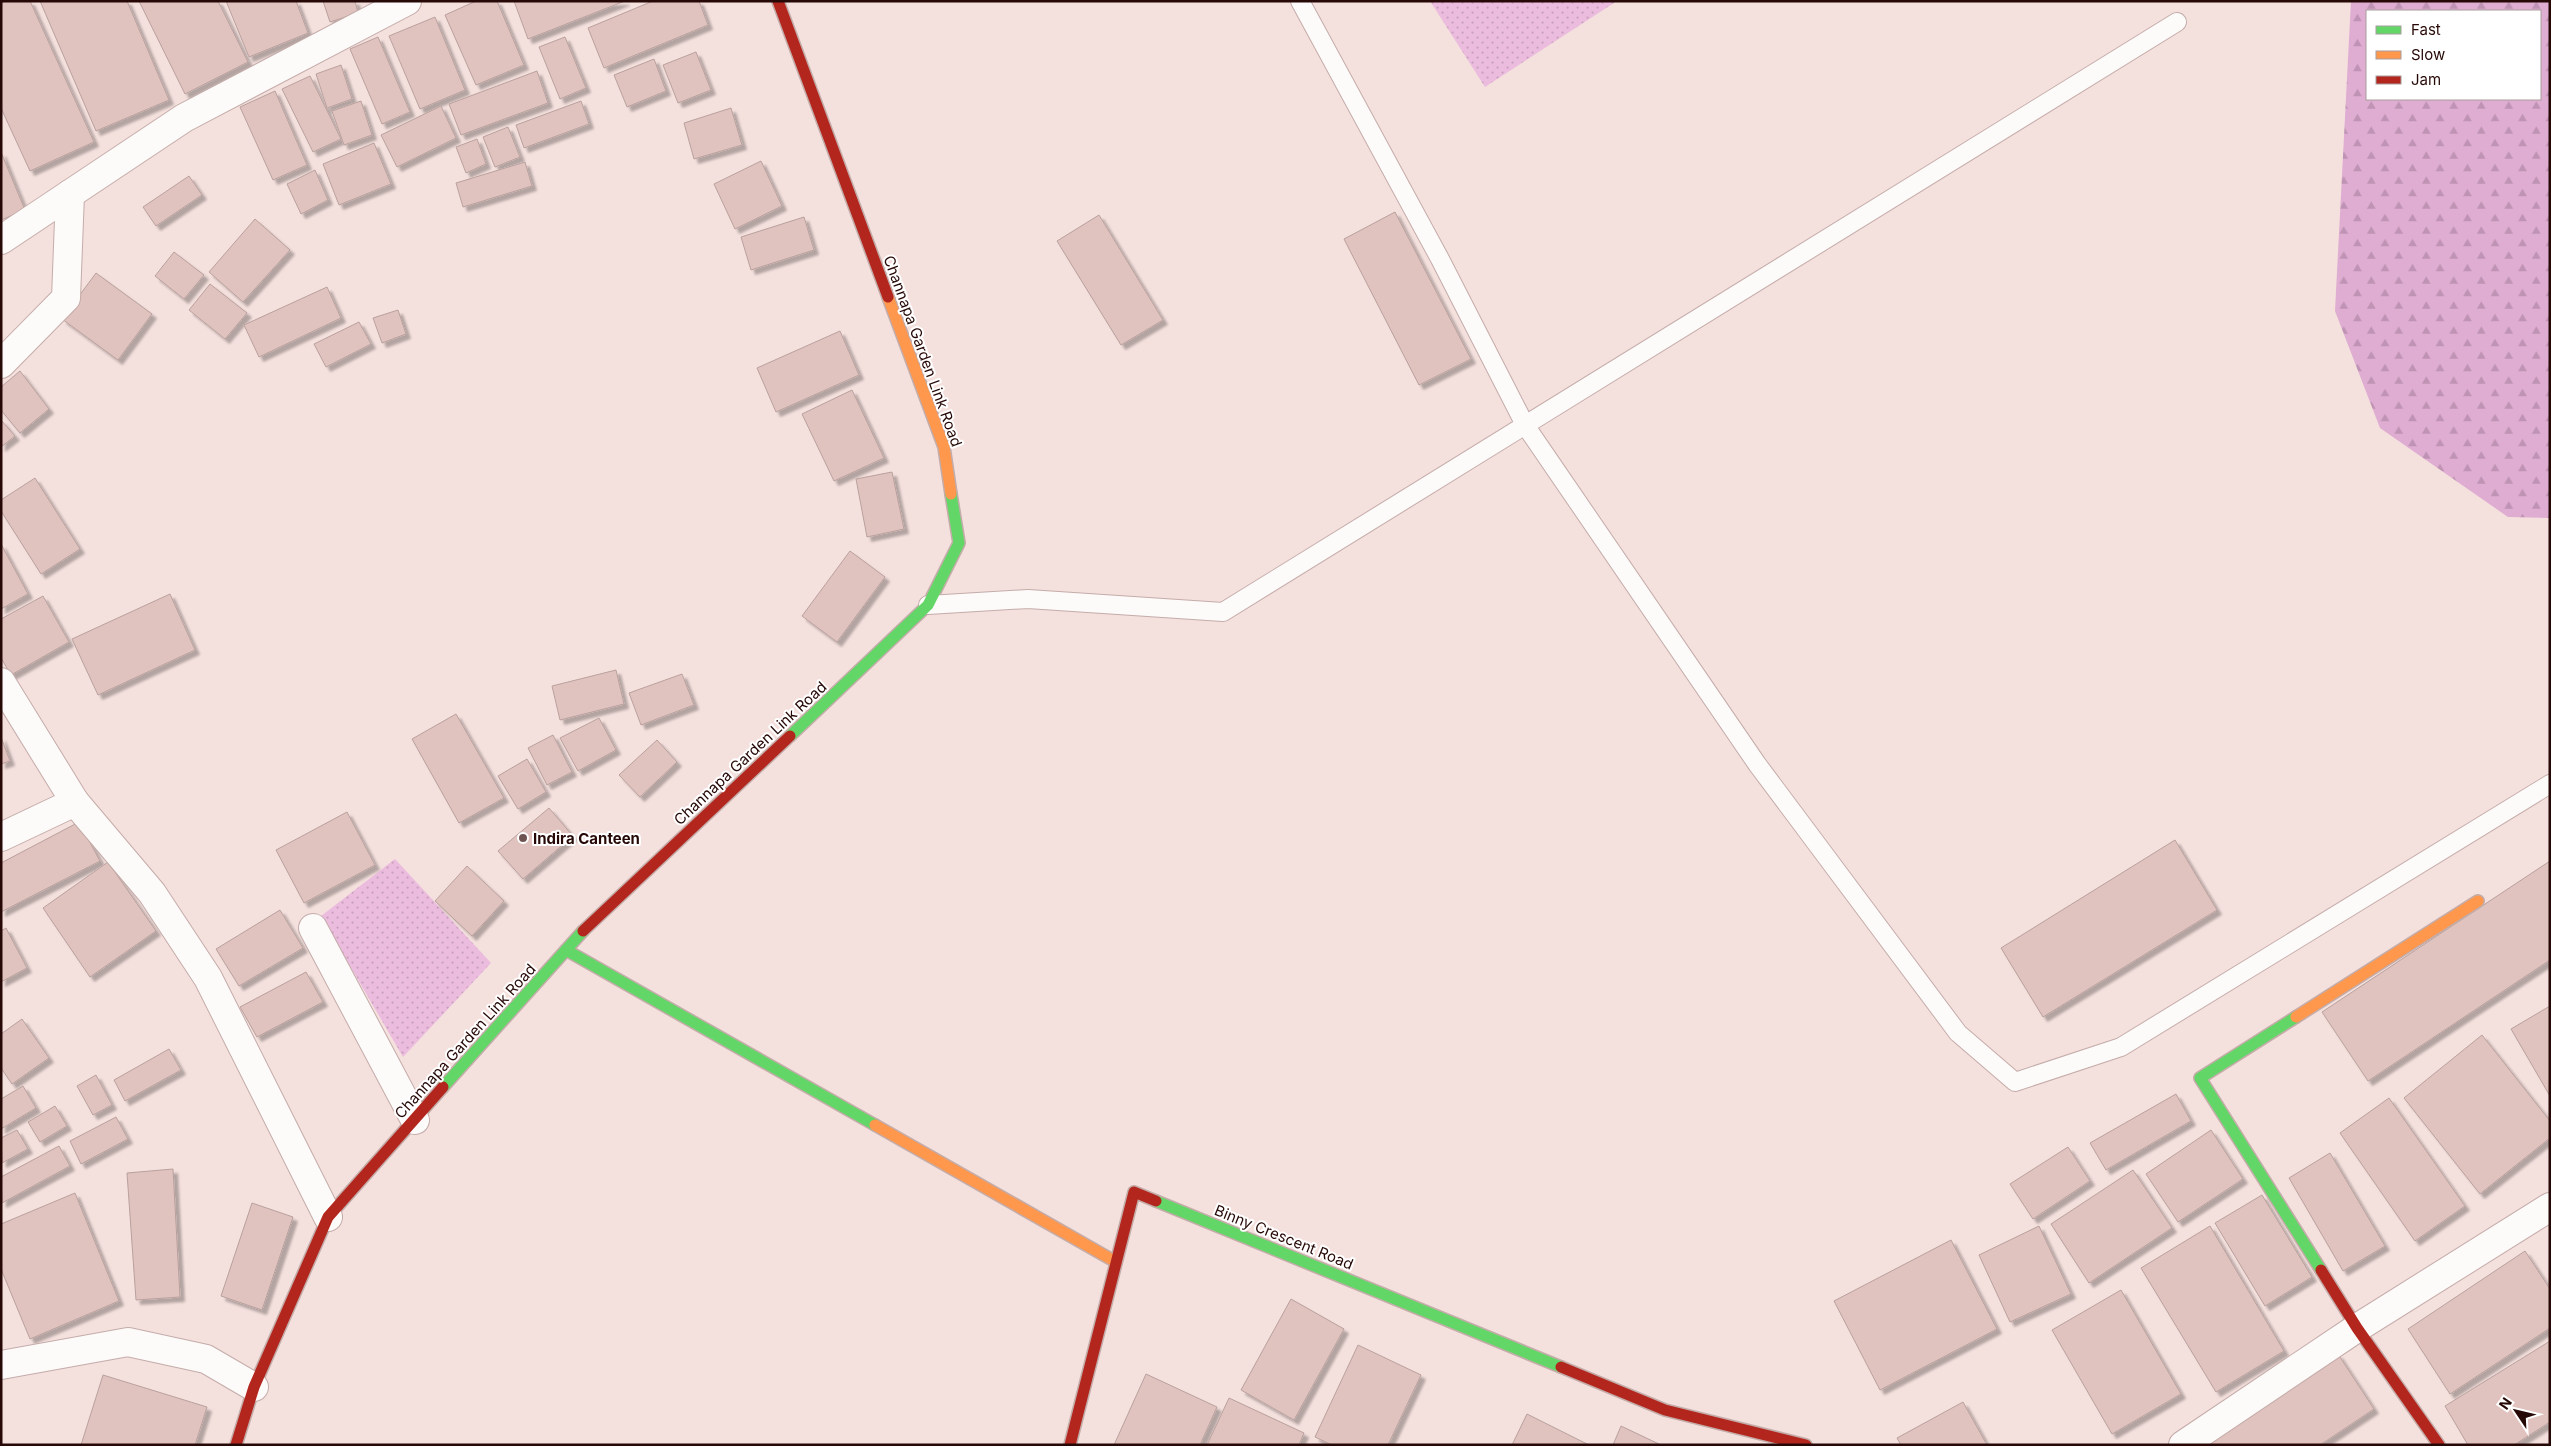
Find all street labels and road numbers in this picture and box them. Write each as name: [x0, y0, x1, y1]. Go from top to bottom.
street label: Channapa Garden Link Road: [880, 253, 966, 449]
street label: Channapa Garden Link Road: [670, 677, 830, 829]
street label: Channapa Garden Link Road: [390, 960, 540, 1122]
street label: Binny Crescent Road: [1212, 1200, 1356, 1274]

